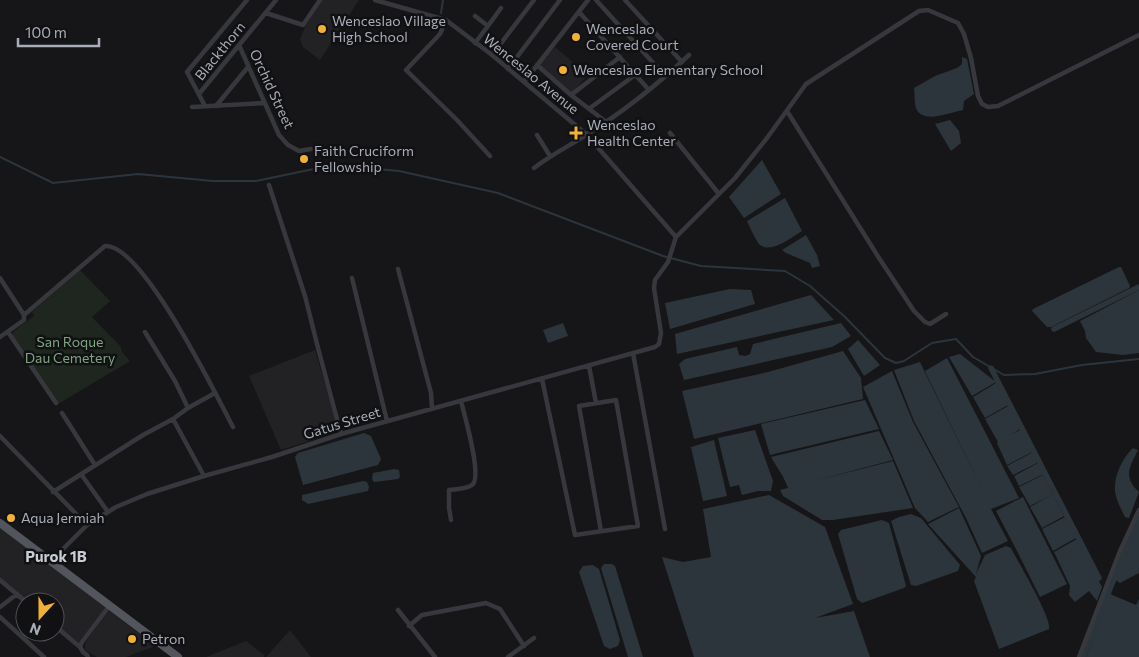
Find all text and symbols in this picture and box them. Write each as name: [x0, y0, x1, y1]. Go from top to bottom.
place label: Wenceslao Village High School: [332, 12, 446, 45]
scale bar: [18, 15, 99, 47]
street label: Blackthorn: [191, 18, 248, 83]
place label: Wenceslao Covered Court: [586, 20, 679, 53]
text: 100 m: [25, 23, 67, 41]
marker: Wenceslao Village High School: [316, 23, 328, 35]
street label: Wenceslao Avenue: [480, 30, 583, 117]
marker: Wenceslao Covered Court: [570, 31, 582, 43]
street label: Orchid Street: [247, 46, 298, 131]
place label: Wenceslao Elementary School: [573, 61, 763, 78]
marker: Wenceslao Elementary School: [557, 64, 569, 76]
place label: Wenceslao Health Center: [587, 116, 676, 149]
marker: Wenceslao Health Center: [569, 126, 583, 140]
place label: Faith Cruciform Fellowship: [314, 142, 414, 175]
marker: Faith Cruciform Fellowship: [298, 153, 310, 165]
park label: San Roque Dau Cemetery: [25, 333, 115, 366]
street label: Gatus Street: [301, 403, 383, 442]
place label: Aqua Jermiah: [21, 509, 105, 526]
marker: Aqua Jermiah: [5, 512, 17, 524]
district label: Purok 1B: [25, 547, 87, 565]
north arrow: [15, 592, 65, 642]
text: N: [27, 620, 43, 639]
place label: Petron: [142, 630, 185, 647]
marker: Petron: [126, 633, 138, 645]

